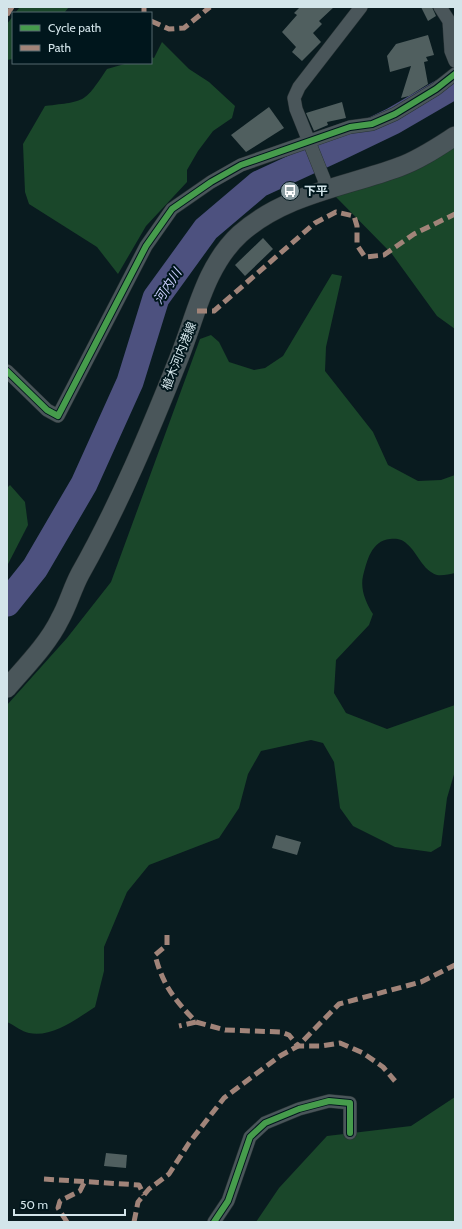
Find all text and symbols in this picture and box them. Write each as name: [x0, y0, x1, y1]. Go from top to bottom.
legend: [12, 12, 152, 64]
text: Cycle path: [48, 20, 101, 35]
text: Path: [48, 40, 71, 55]
bus stop icon: 下平: [279, 180, 301, 202]
place label: 下平: [304, 183, 328, 198]
water label: 河内川: [150, 264, 185, 307]
street label: 植木河内港線: [158, 320, 199, 392]
scale bar: [14, 1191, 125, 1217]
text: 50 m: [20, 1197, 48, 1212]

